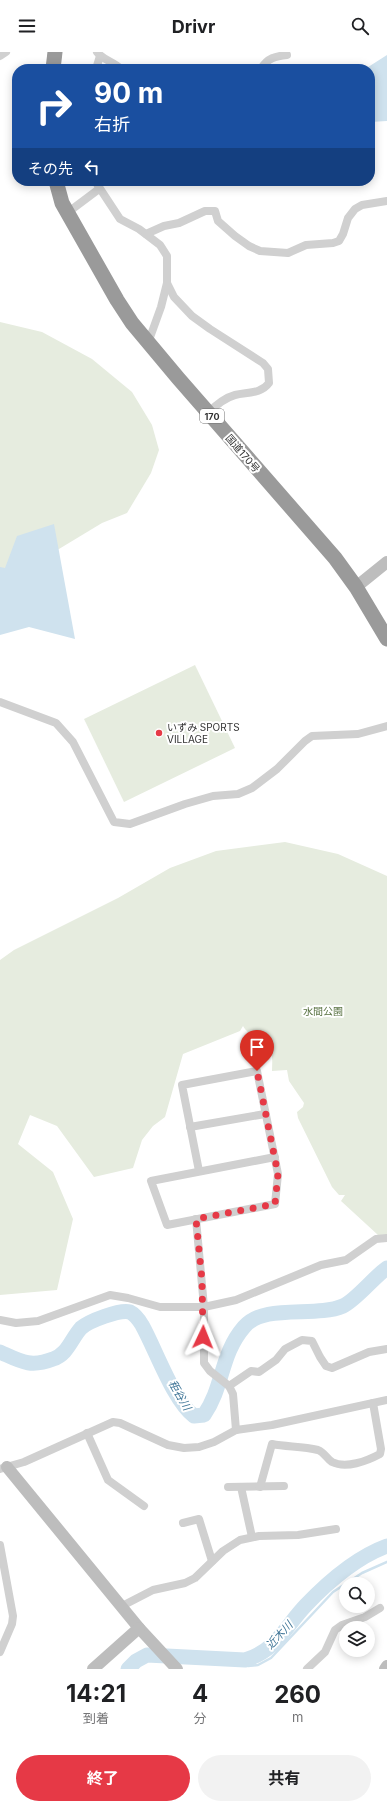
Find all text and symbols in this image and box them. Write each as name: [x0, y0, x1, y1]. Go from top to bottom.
icon: menu: [16, 15, 38, 37]
icon: search: [349, 15, 371, 37]
text: Drivr: [172, 16, 215, 37]
text: 90 m: [94, 76, 163, 110]
icon: right: [28, 80, 80, 132]
text: 右折: [94, 114, 130, 135]
icon: left: [81, 156, 103, 178]
text: その先: [28, 159, 73, 178]
road number: 170: [200, 409, 224, 423]
street label: 国道170号: [223, 432, 263, 474]
place label: いずみ SPORTS VILLAGE: [167, 721, 240, 745]
marker: いずみ SPORTS VILLAGE: [154, 728, 164, 738]
park label: 水間公園: [303, 1005, 343, 1017]
pin: [240, 1030, 274, 1071]
icon: arrive: [246, 1036, 268, 1058]
position arrow: [182, 1316, 224, 1358]
water label: 秬谷川: [166, 1377, 195, 1414]
map controls: [339, 1577, 375, 1657]
button: search: [339, 1577, 375, 1613]
water label: 近木川: [263, 1617, 296, 1652]
button: layers: [339, 1621, 375, 1657]
text: 14:21: [66, 1679, 126, 1708]
text: 4: [192, 1679, 208, 1708]
text: 260: [274, 1680, 321, 1709]
text: m: [292, 1709, 303, 1725]
text: 到着: [83, 1710, 109, 1726]
text: 分: [194, 1710, 207, 1726]
button: 終了: [16, 1755, 190, 1801]
button: 共有: [198, 1755, 371, 1801]

